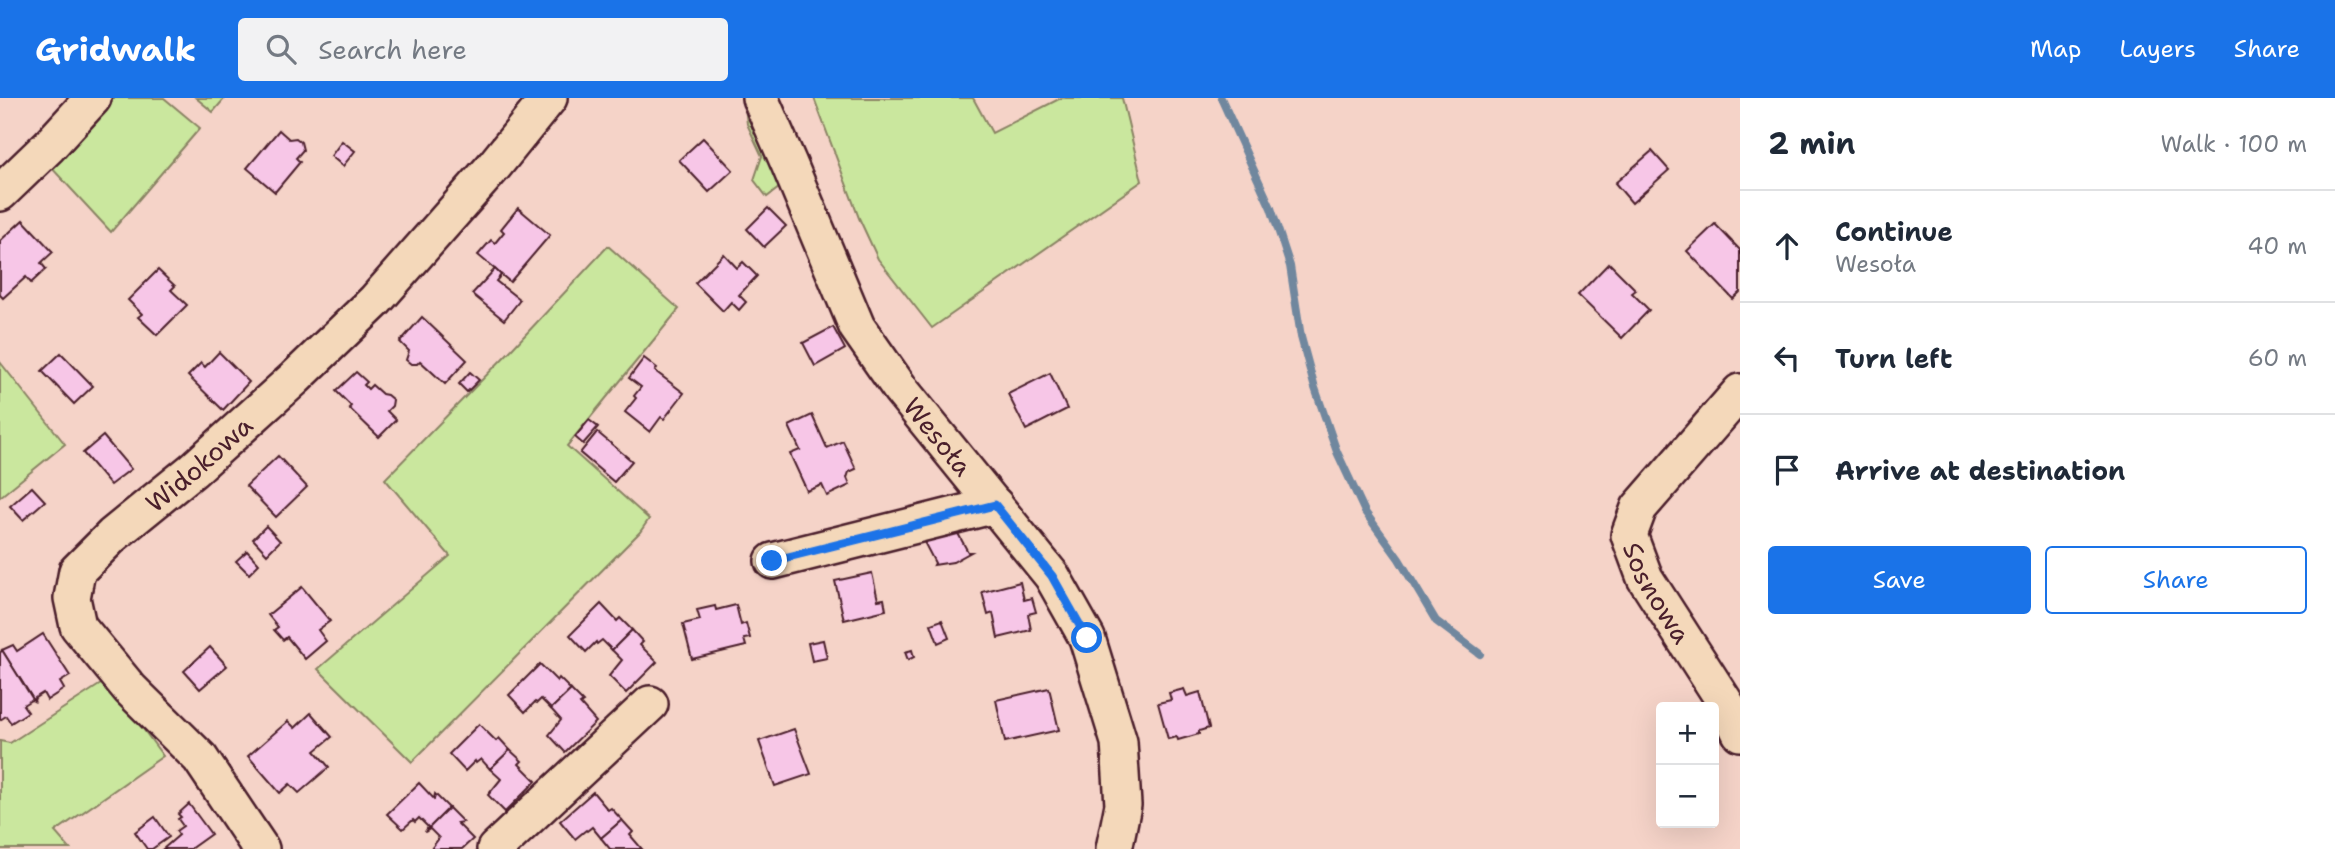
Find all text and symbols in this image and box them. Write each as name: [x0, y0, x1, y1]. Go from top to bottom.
search box: [238, 18, 728, 81]
text: Gridwalk: [35, 27, 196, 72]
icon: search: [262, 30, 300, 68]
text: Search here: [318, 32, 467, 67]
text: Map: [2030, 33, 2081, 65]
text: Layers: [2119, 33, 2196, 65]
text: Share: [2234, 33, 2300, 65]
text: 2 min: [1768, 123, 1855, 164]
text: Walk · 100 m: [2161, 129, 2307, 159]
text: Continue: [1835, 214, 1953, 249]
icon: ahead: [1768, 227, 1806, 265]
text: 40 m: [2247, 231, 2307, 261]
text: Wesoła: [1835, 249, 1916, 279]
icon: left: [1768, 339, 1806, 377]
text: Turn left: [1835, 341, 1952, 376]
text: 60 m: [2248, 343, 2307, 373]
street label: Wesoła: [896, 389, 981, 483]
street label: Widokowa: [138, 407, 260, 520]
icon: arrive: [1768, 451, 1806, 489]
text: Arrive at destination: [1835, 453, 2125, 488]
street label: Sosnowa: [1616, 537, 1700, 650]
route end: [756, 545, 787, 576]
button: Save: [1768, 546, 2031, 614]
button: Share: [2045, 546, 2307, 614]
route start: [1071, 622, 1102, 653]
map controls: [1656, 702, 1719, 828]
button: +: [1656, 702, 1719, 765]
button: −: [1656, 765, 1719, 828]

